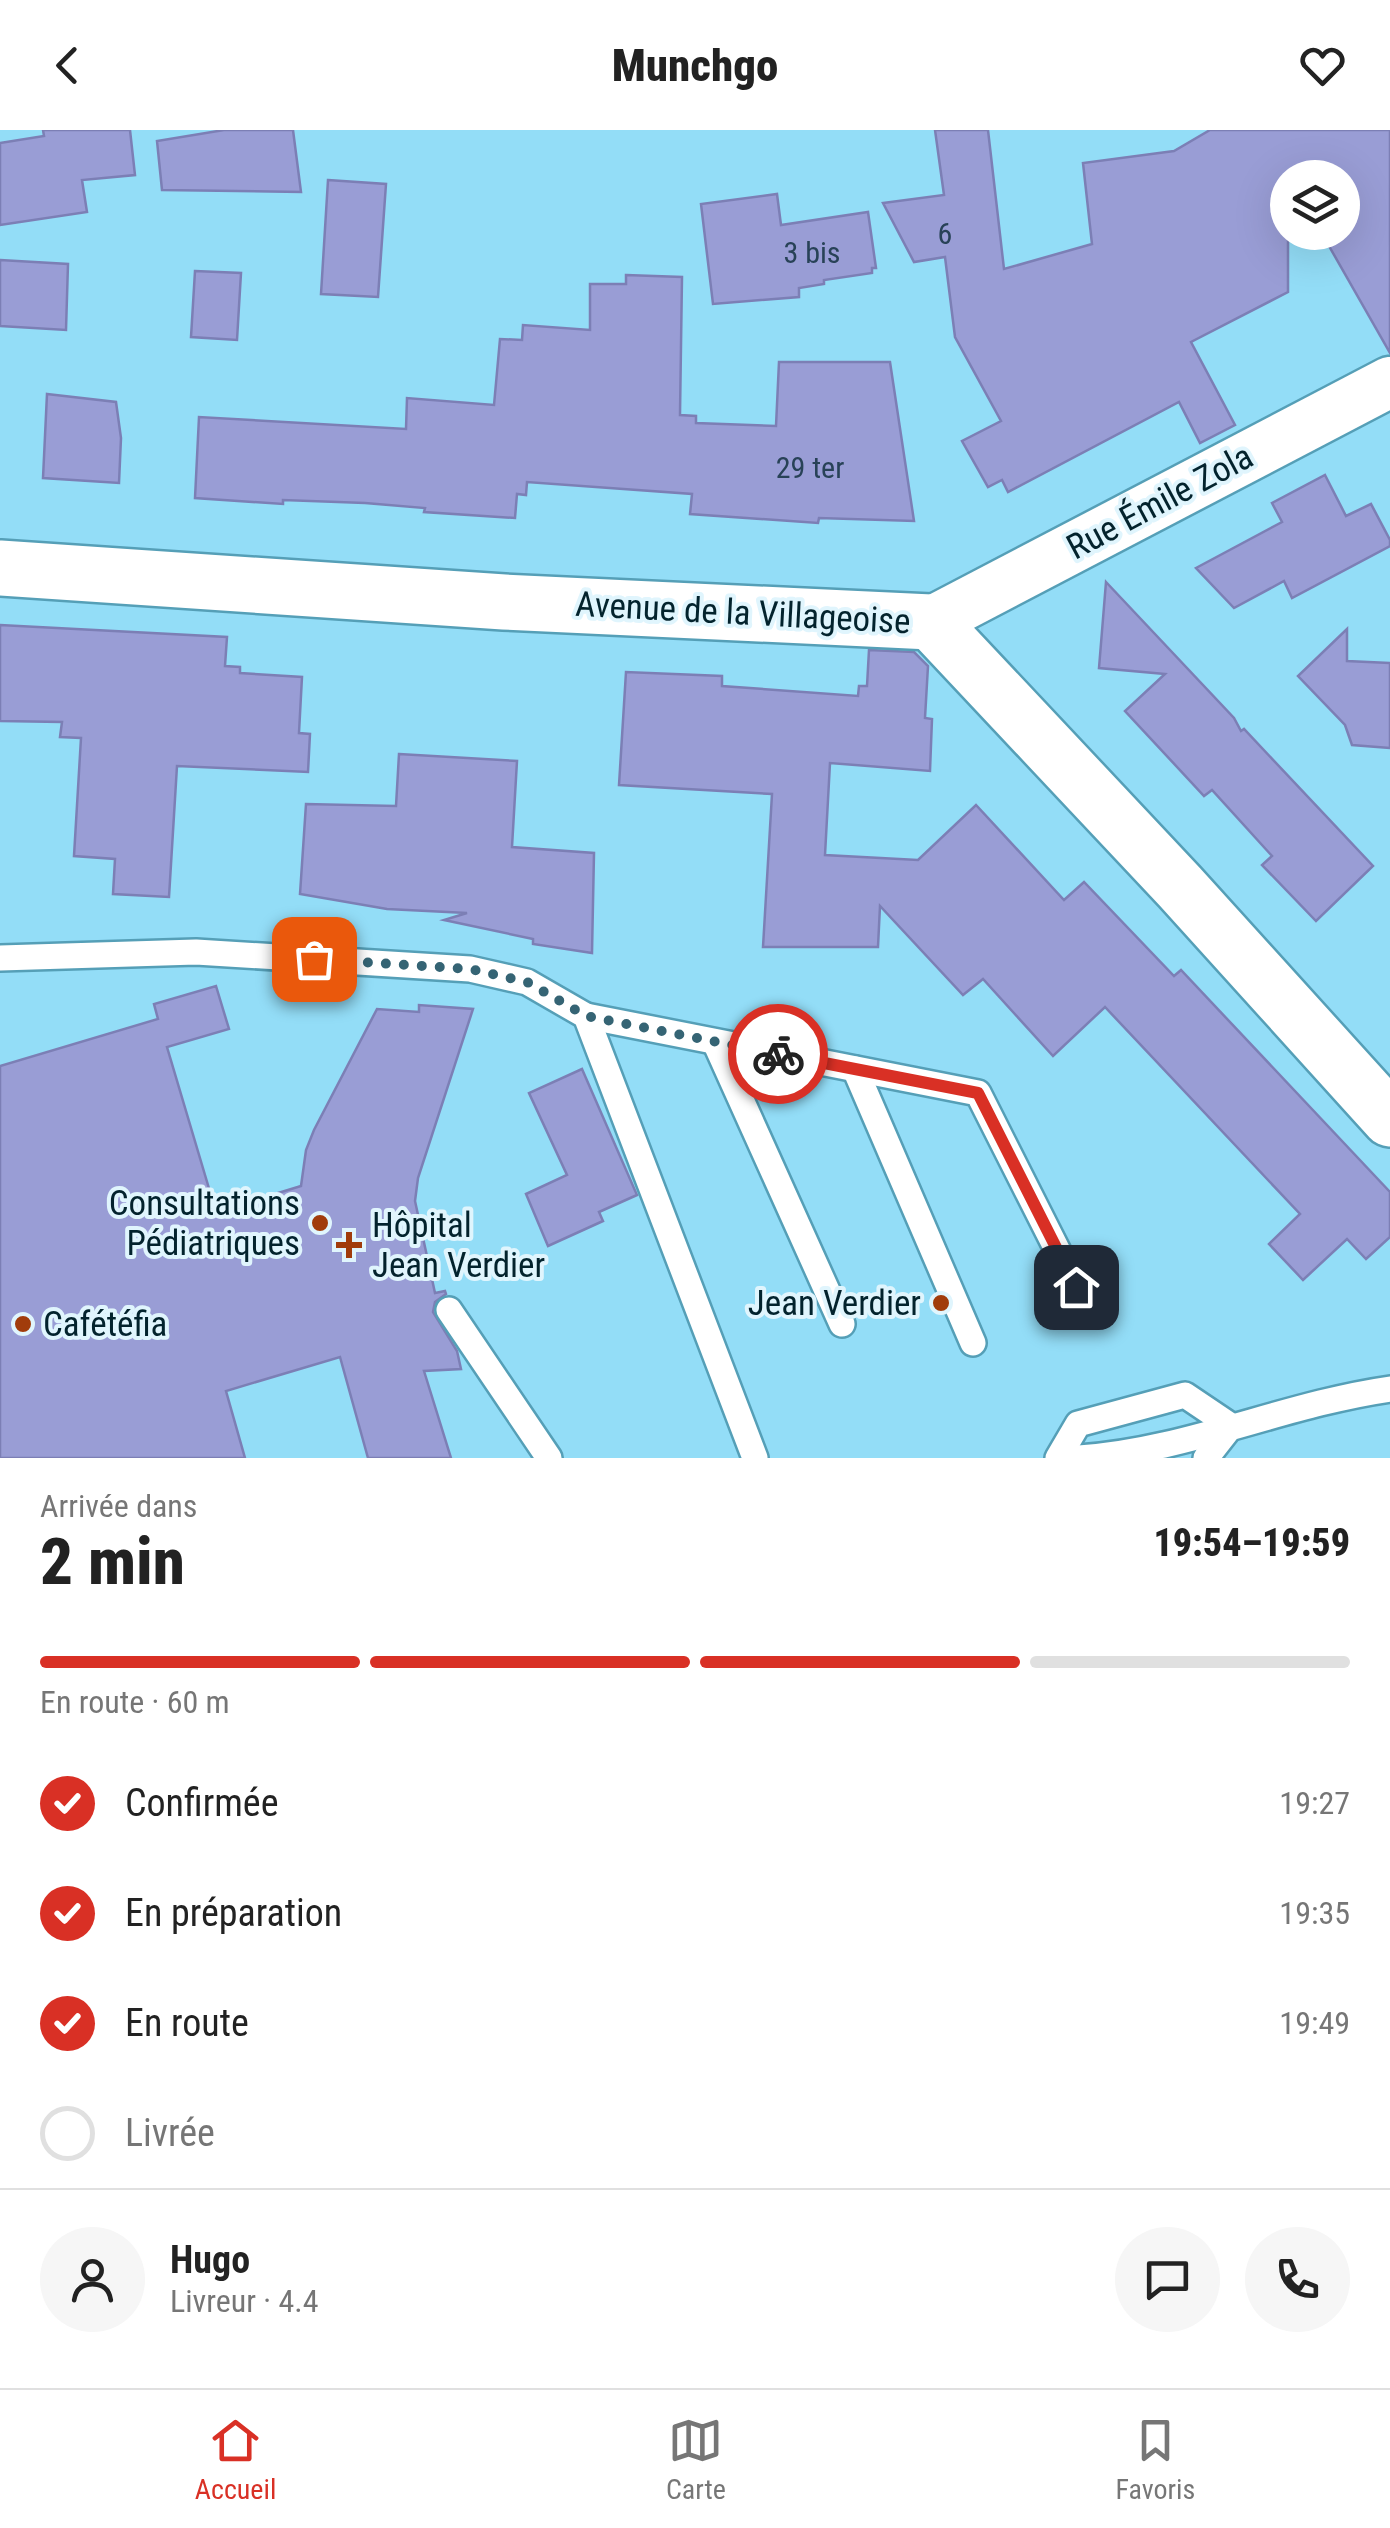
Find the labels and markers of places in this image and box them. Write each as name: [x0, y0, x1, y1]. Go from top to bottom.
pin: [272, 917, 357, 1002]
place label: Consultations Pédiatriques: [109, 1183, 300, 1264]
place label: Hôpital Jean Verdier: [372, 1205, 545, 1286]
marker: Consultations Pédiatriques: [309, 1212, 331, 1234]
marker: Hôpital Jean Verdier: [336, 1232, 362, 1258]
pin: [1034, 1245, 1119, 1330]
place label: Jean Verdier: [748, 1283, 921, 1324]
marker: Jean Verdier: [930, 1292, 952, 1314]
place label: Cafétéfia: [43, 1304, 167, 1345]
marker: Cafétéfia: [12, 1313, 34, 1335]

